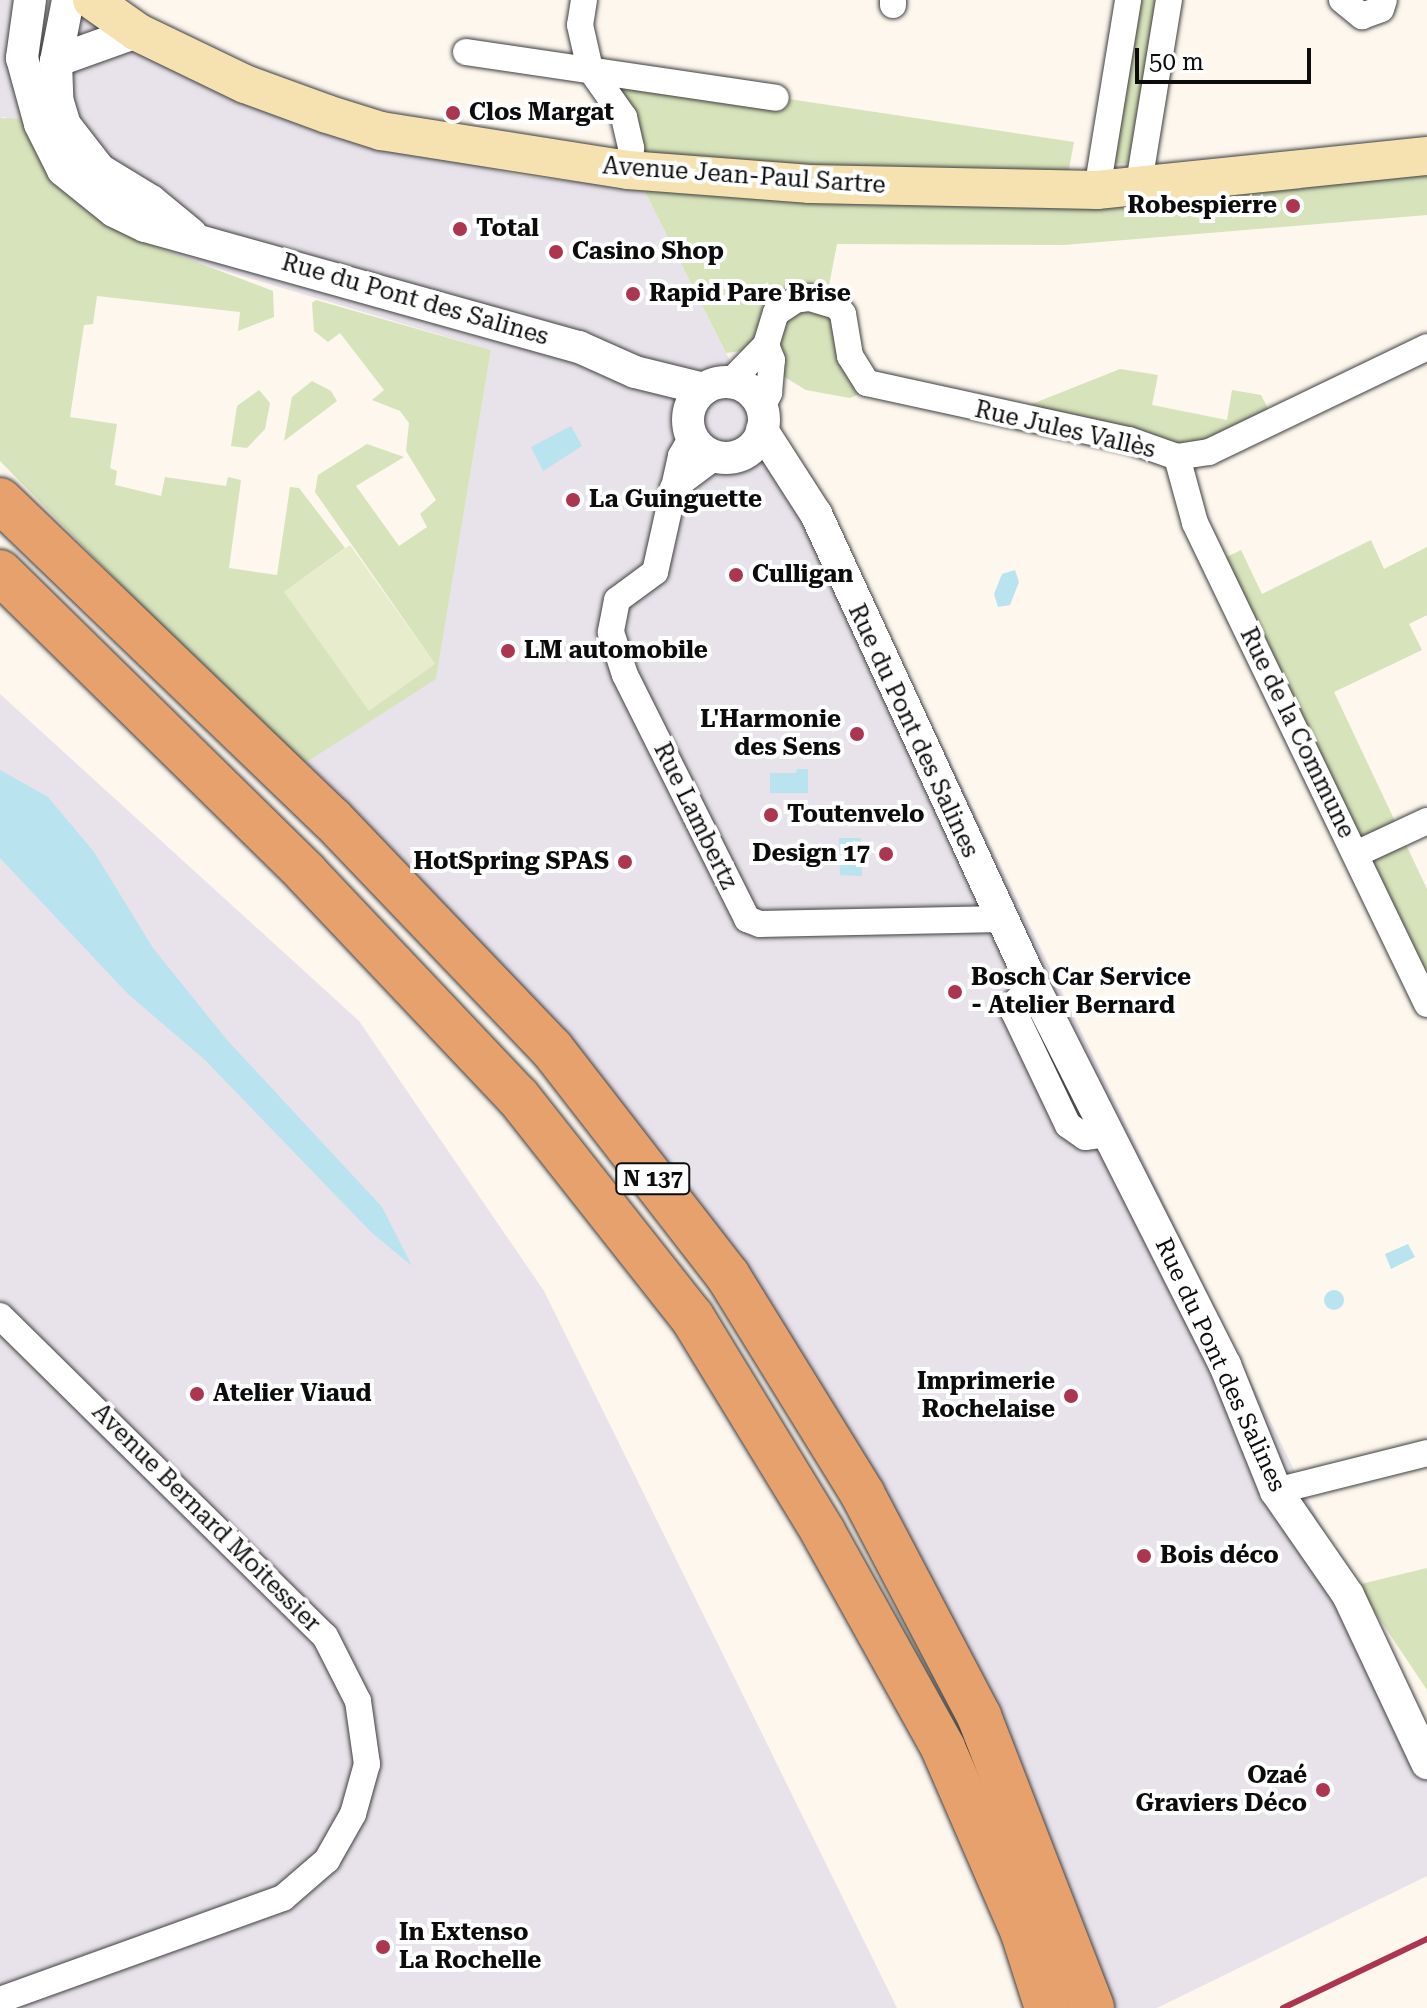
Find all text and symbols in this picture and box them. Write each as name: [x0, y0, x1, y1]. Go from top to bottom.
scale bar: [1139, 32, 1315, 82]
text: 50 m: [1149, 48, 1204, 76]
place label: Clos Margat: [469, 99, 614, 127]
marker: Clos Margat: [444, 104, 462, 122]
street label: Avenue Jean-Paul Sartre: [602, 152, 886, 200]
place label: Robespierre: [1128, 192, 1277, 220]
marker: Robespierre: [1284, 197, 1302, 215]
place label: Total: [476, 215, 539, 243]
marker: Total: [451, 220, 469, 238]
place label: Casino Shop: [572, 238, 724, 266]
marker: Casino Shop: [547, 243, 565, 261]
street label: Rue du Pont des Salines: [278, 248, 552, 352]
place label: Rapid Pare Brise: [649, 280, 851, 308]
marker: Rapid Pare Brise: [624, 285, 642, 303]
street label: Rue Jules Vallès: [972, 395, 1158, 465]
place label: La Guinguette: [589, 486, 762, 514]
marker: La Guinguette: [564, 491, 582, 509]
place label: Culligan: [752, 561, 853, 589]
marker: Culligan: [727, 566, 745, 584]
street label: Rue du Pont des Salines: [842, 600, 984, 862]
street label: Rue de la Commune: [1233, 623, 1361, 843]
place label: LM automobile: [524, 637, 708, 665]
marker: LM automobile: [499, 642, 517, 660]
place label: L'Harmonie des Sens: [700, 706, 841, 762]
marker: L'Harmonie des Sens: [848, 725, 866, 743]
street label: Rue Lambertz: [647, 738, 743, 894]
place label: Toutenvelo: [787, 801, 924, 829]
marker: Toutenvelo: [762, 806, 780, 824]
place label: Design 17: [752, 840, 870, 868]
marker: Design 17: [877, 845, 895, 863]
place label: HotSpring SPAS: [413, 848, 609, 876]
marker: HotSpring SPAS: [616, 853, 634, 871]
place label: Bosch Car Service - Atelier Bernard: [971, 964, 1191, 1020]
marker: Bosch Car Service - Atelier Bernard: [946, 983, 964, 1001]
road number: N 137: [615, 1161, 691, 1197]
street label: Rue du Pont des Salines: [1149, 1234, 1291, 1496]
place label: Imprimerie Rochelaise: [917, 1368, 1055, 1424]
place label: Atelier Viaud: [213, 1380, 372, 1408]
marker: Atelier Viaud: [188, 1385, 206, 1403]
marker: Imprimerie Rochelaise: [1062, 1387, 1080, 1405]
street label: Avenue Bernard Moitessier: [86, 1398, 326, 1638]
place label: Bois déco: [1160, 1542, 1279, 1570]
marker: Bois déco: [1135, 1547, 1153, 1565]
place label: Ozaé Graviers Déco: [1136, 1762, 1307, 1818]
marker: Ozaé Graviers Déco: [1314, 1781, 1332, 1799]
place label: In Extenso La Rochelle: [399, 1919, 541, 1975]
marker: In Extenso La Rochelle: [374, 1938, 392, 1956]

